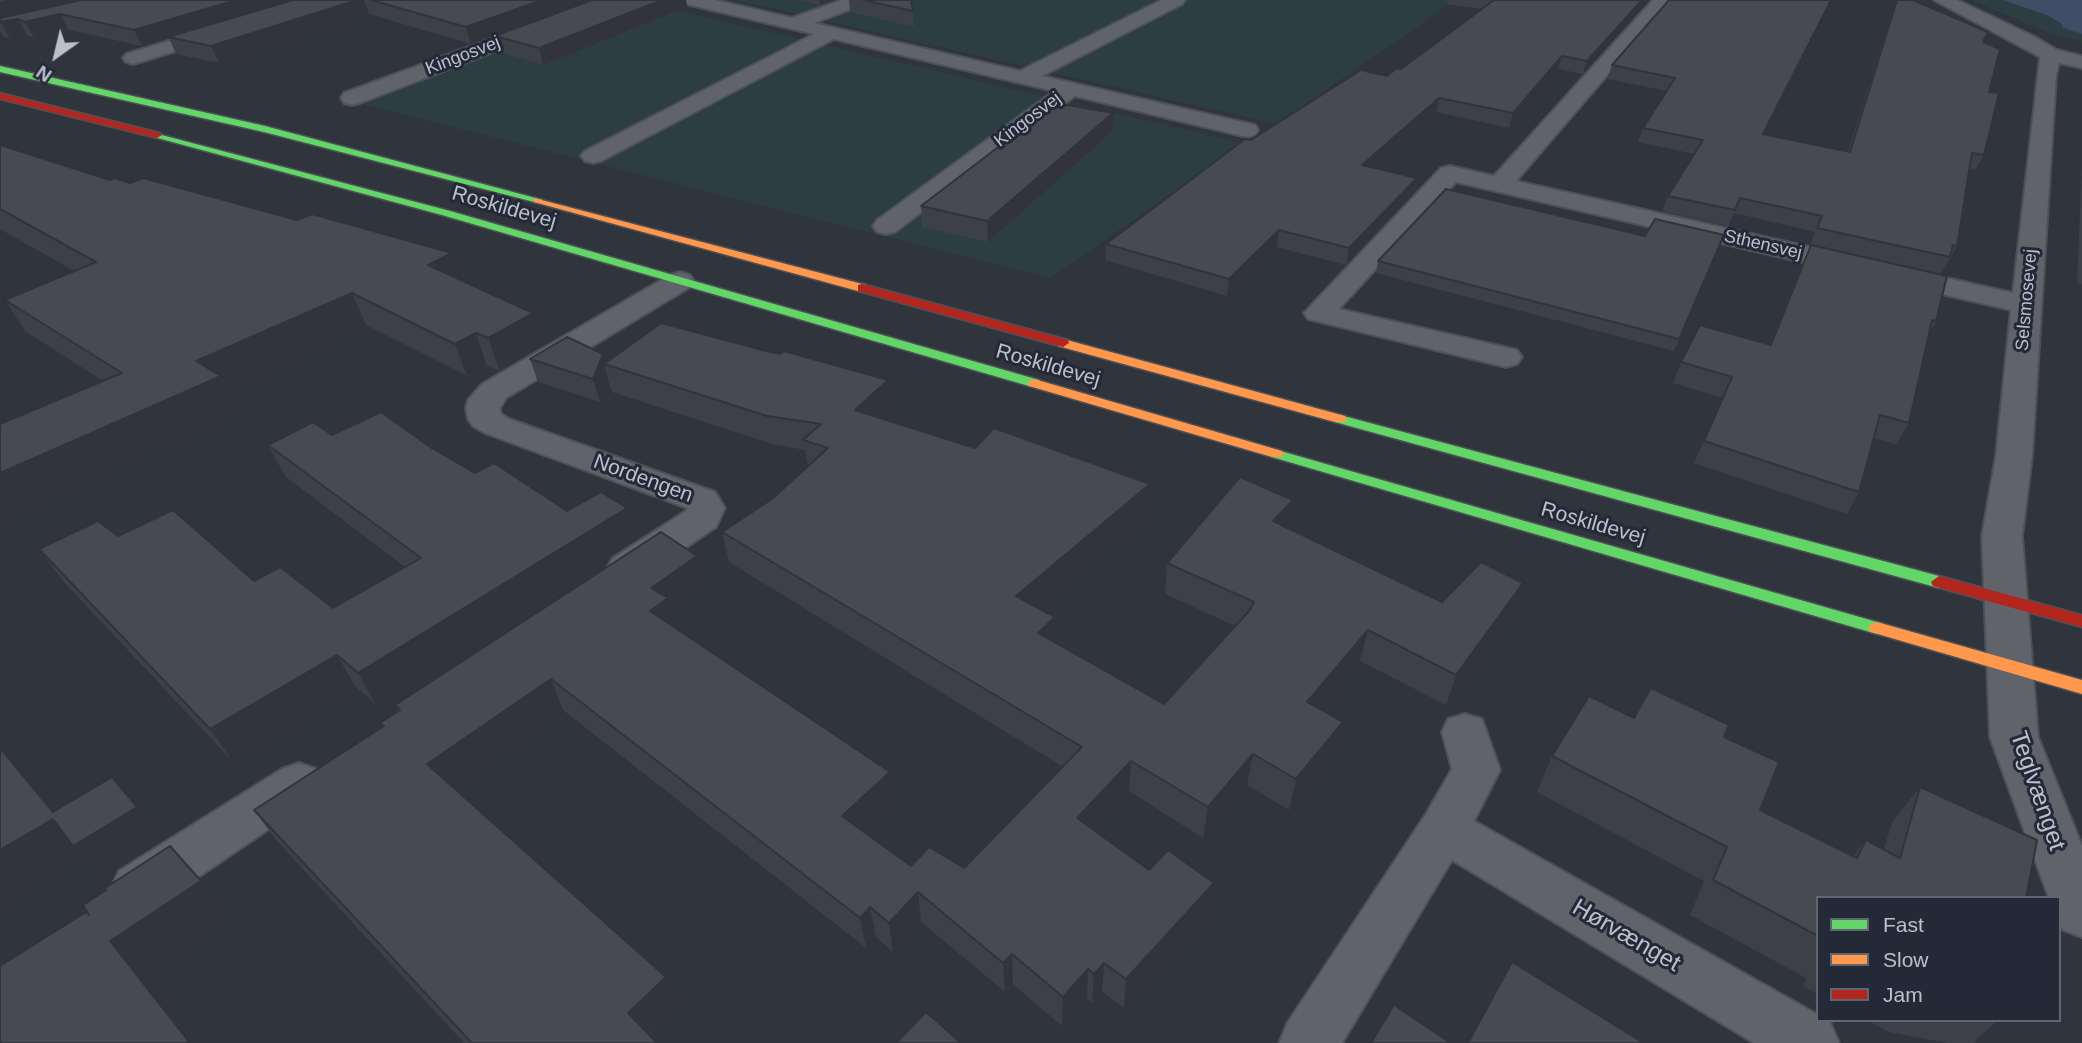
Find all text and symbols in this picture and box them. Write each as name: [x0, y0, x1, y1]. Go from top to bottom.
north arrow: [21, 21, 91, 91]
street label: Kingosvej: [423, 32, 503, 80]
text: N: [32, 61, 56, 86]
street label: Kingosvej: [990, 88, 1066, 152]
street label: Roskildevej: [449, 181, 559, 235]
street label: Sthensvej: [1722, 226, 1804, 264]
street label: Selsmosevej: [2012, 248, 2042, 352]
street label: Roskildevej: [993, 339, 1103, 393]
street label: Nordengen: [590, 449, 696, 509]
street label: Roskildevej: [1538, 497, 1648, 551]
street label: Teglvænget: [2003, 728, 2071, 854]
street label: Hørvænget: [1567, 894, 1685, 978]
legend: [1816, 896, 2061, 1022]
text: Fast: [1883, 913, 1924, 936]
text: Slow: [1883, 948, 1929, 971]
text: Jam: [1883, 983, 1923, 1006]

